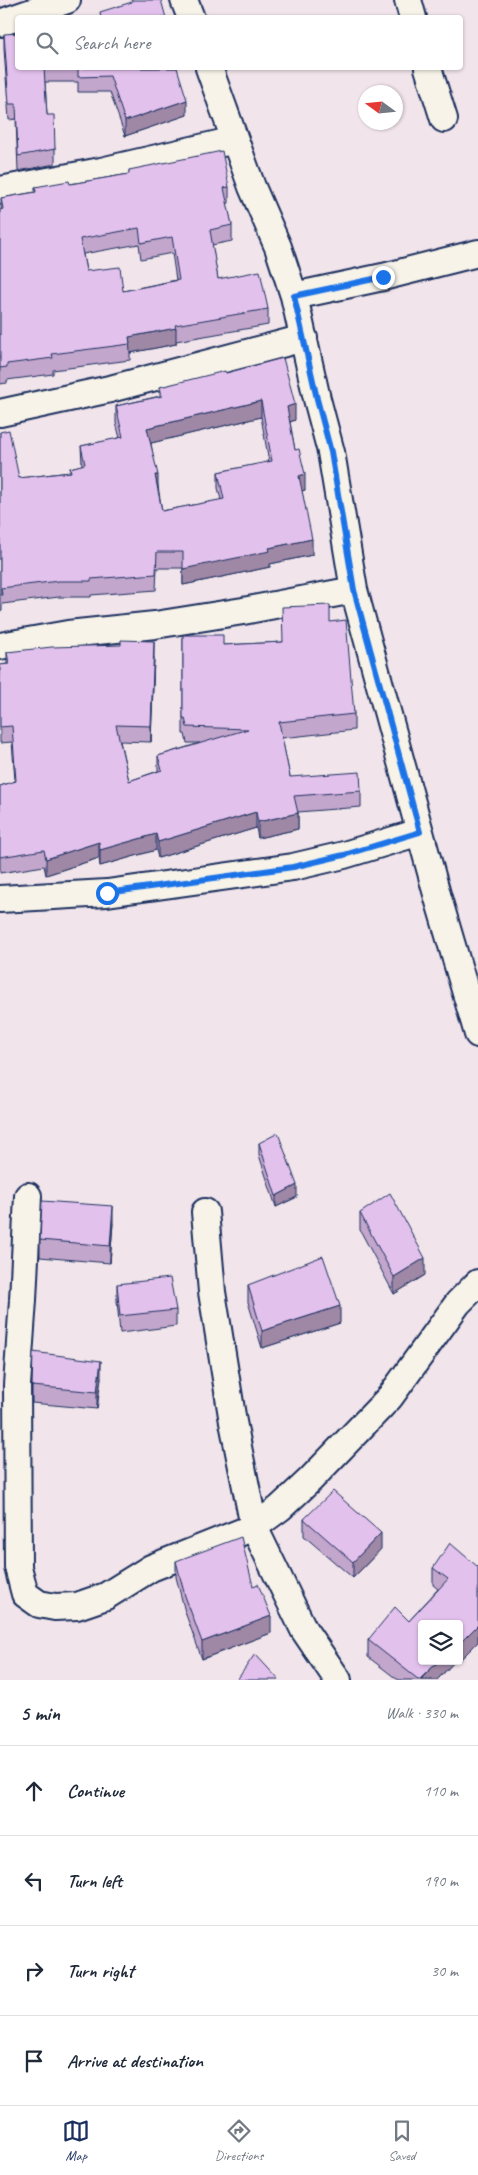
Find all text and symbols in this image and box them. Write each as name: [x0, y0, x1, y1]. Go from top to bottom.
search box: [15, 15, 463, 70]
icon: search: [33, 29, 61, 57]
text: Search here: [73, 31, 150, 55]
north arrow: [358, 85, 403, 130]
route end: [372, 266, 395, 289]
route start: [96, 882, 119, 905]
map controls: [418, 1620, 463, 1665]
button: layers: [418, 1620, 463, 1665]
text: 5 min: [20, 1700, 60, 1726]
text: Walk · 330 m: [386, 1703, 458, 1723]
icon: ahead: [20, 1777, 48, 1805]
text: Continue: [67, 1779, 124, 1803]
text: 110 m: [424, 1781, 458, 1801]
icon: left: [20, 1867, 48, 1895]
text: Turn left: [67, 1869, 122, 1893]
text: 190 m: [424, 1871, 458, 1891]
icon: right: [20, 1957, 48, 1985]
text: Turn right: [67, 1959, 134, 1983]
text: 30 m: [431, 1961, 458, 1981]
icon: arrive: [20, 2047, 48, 2075]
text: Arrive at destination: [67, 2049, 203, 2073]
tab: Map: [62, 2117, 90, 2164]
tab: Directions: [215, 2117, 263, 2164]
tab: Saved: [388, 2117, 416, 2164]

